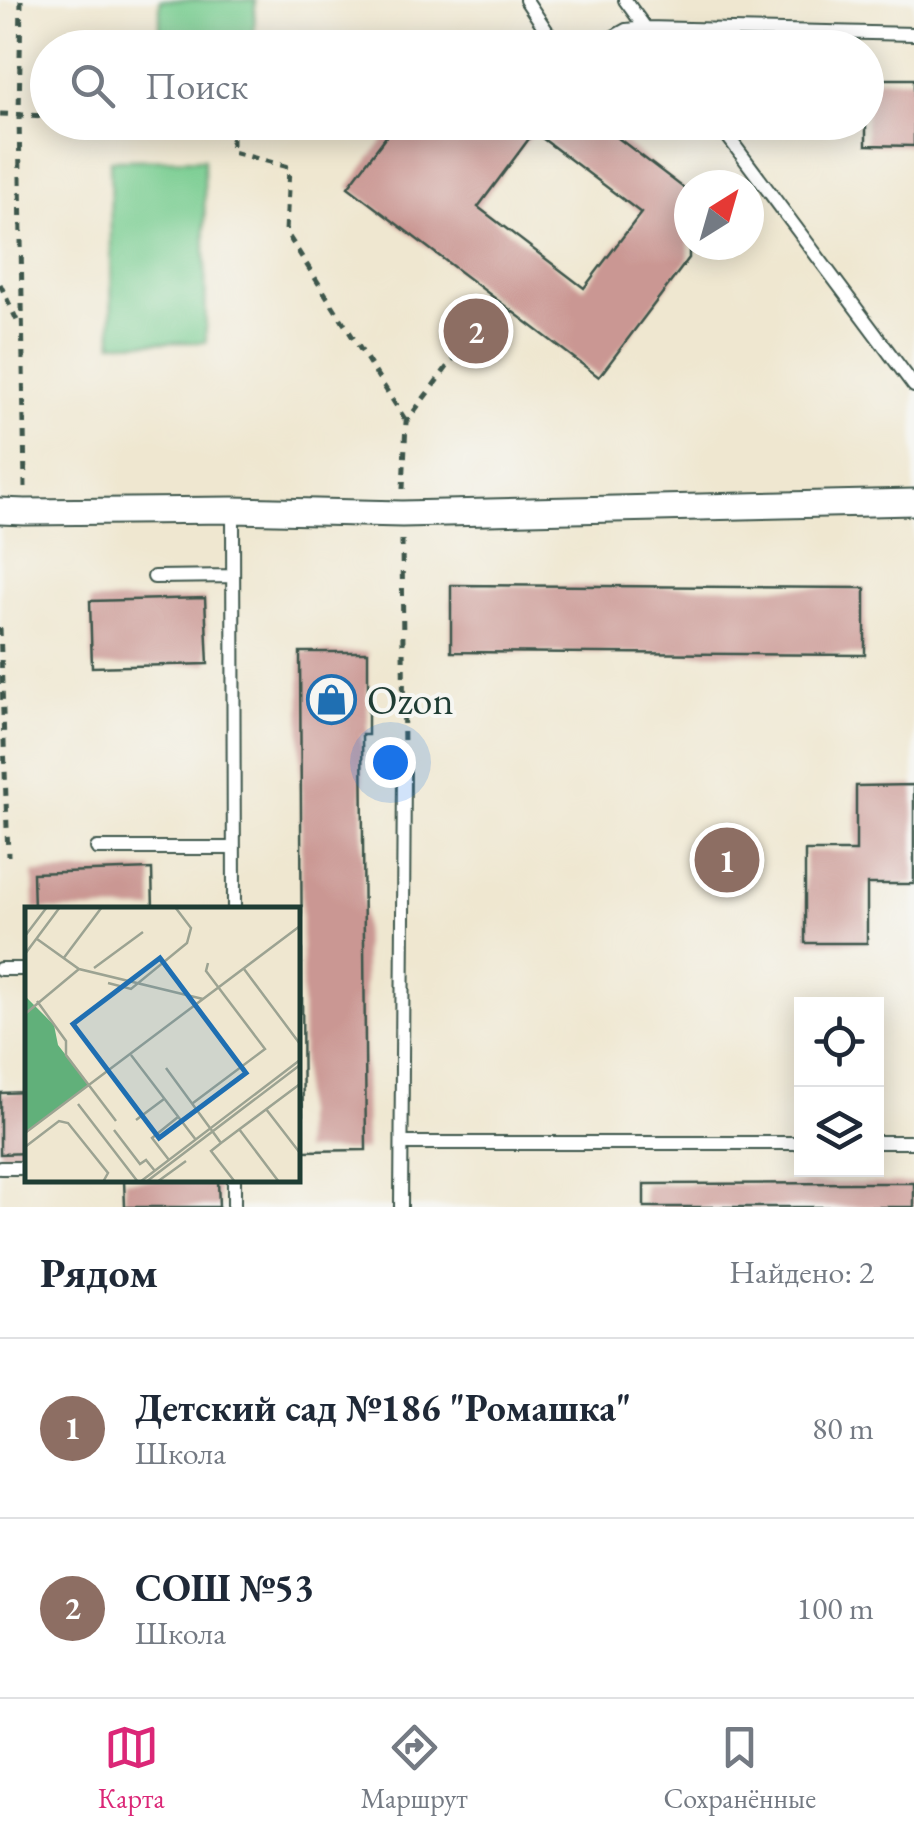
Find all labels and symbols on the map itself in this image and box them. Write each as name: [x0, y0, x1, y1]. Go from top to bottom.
north arrow: [674, 170, 764, 260]
pin: 2: [444, 294, 508, 368]
shop icon: Ozon: [306, 674, 358, 726]
place label: Ozon: [367, 674, 454, 726]
your location: [365, 737, 416, 788]
pin: 1: [694, 822, 760, 898]
inset map: [25, 907, 300, 1182]

